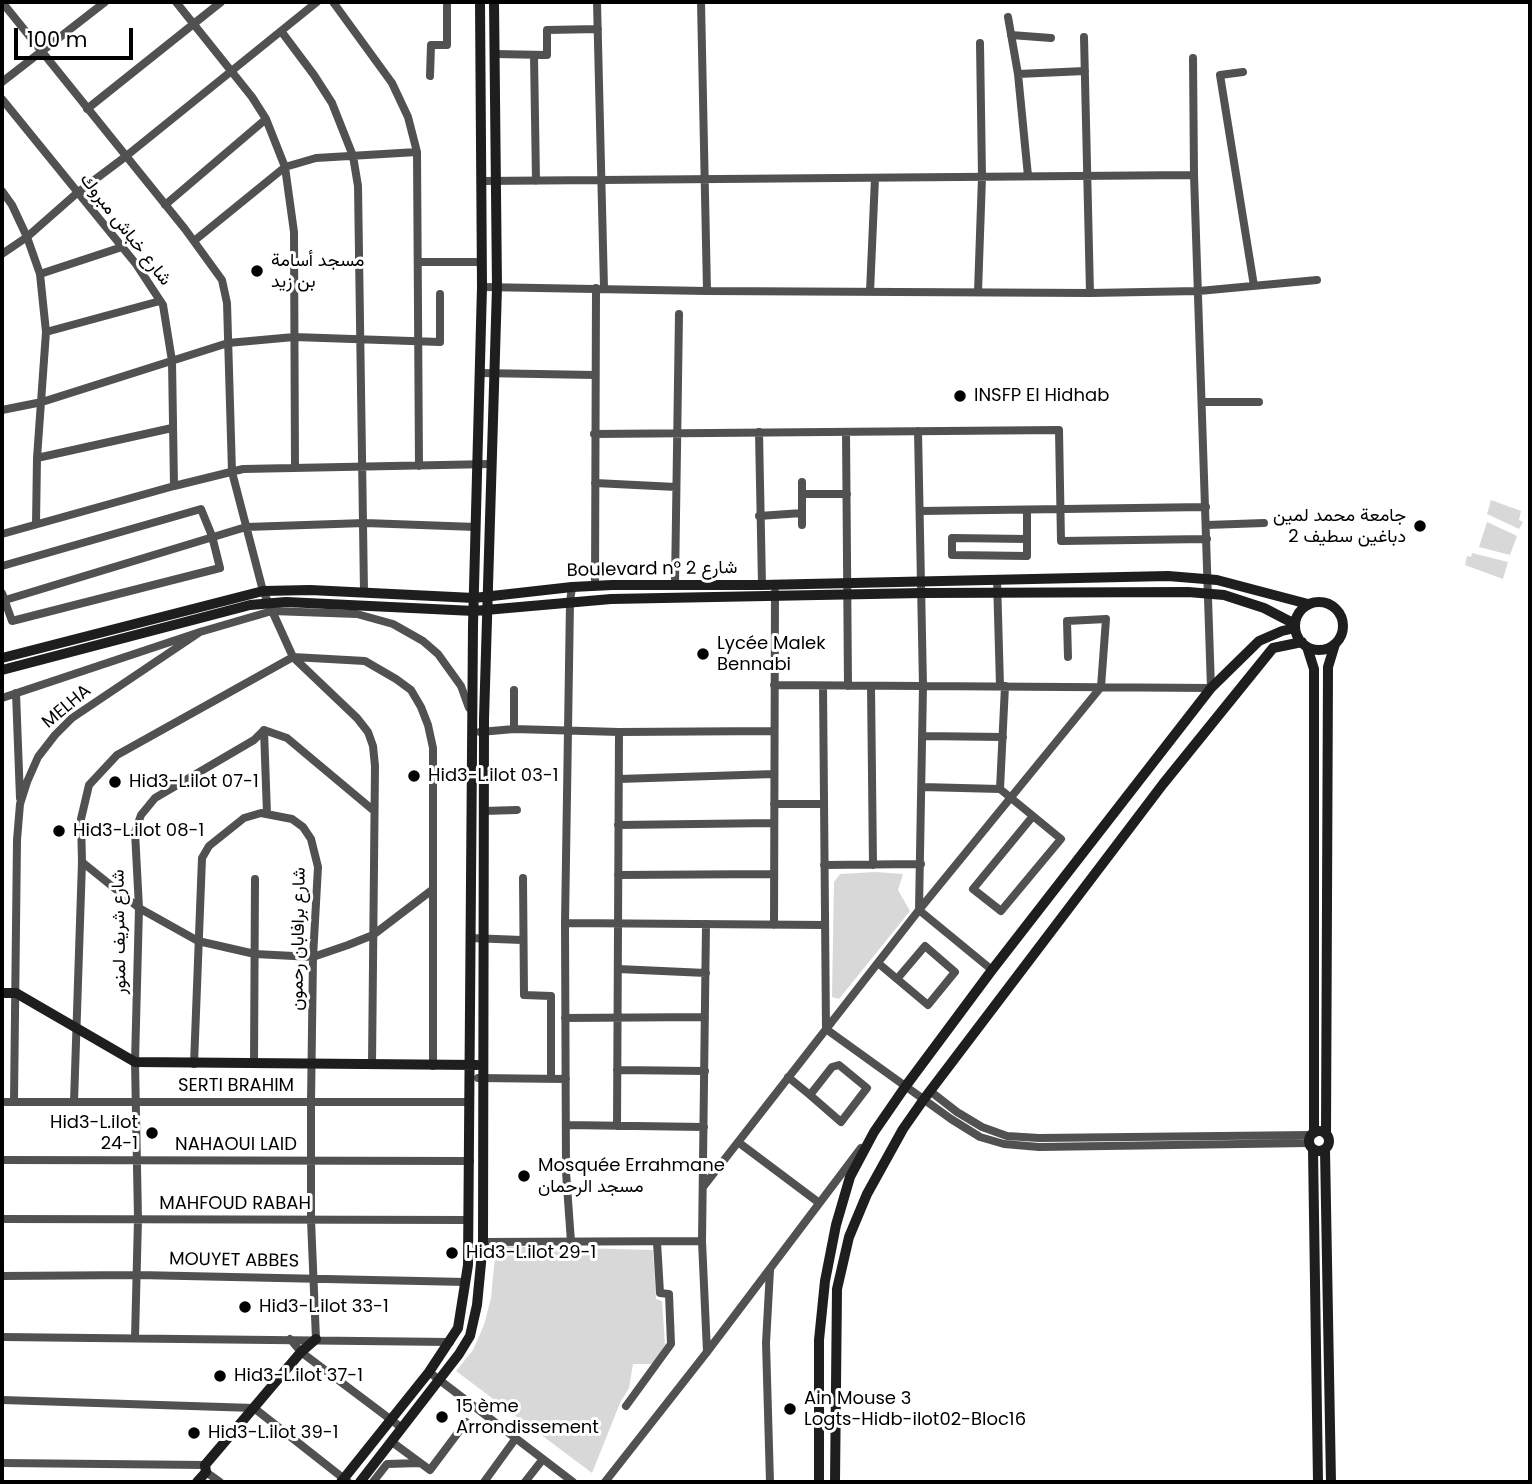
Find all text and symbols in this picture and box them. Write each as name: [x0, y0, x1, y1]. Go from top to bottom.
scale bar: [18, 14, 136, 58]
text: 100 m: [27, 25, 87, 54]
street label: شارع خباش مبروك: [74, 170, 176, 290]
place label: مسجد أسامة بن زيد: [271, 250, 364, 292]
marker: مسجد أسامة بن زيد: [249, 263, 265, 279]
place label: INSFP El Hidhab: [974, 385, 1109, 407]
marker: INSFP El Hidhab: [952, 388, 968, 404]
place label: جامعة محمد لمين دباغين سطيف 2: [1273, 505, 1406, 548]
marker: جامعة محمد لمين دباغين سطيف 2: [1412, 518, 1428, 534]
street label: Boulevard n° شارع 2: [566, 558, 738, 582]
place label: Lycée Malek Bennabi: [717, 633, 825, 676]
marker: Lycée Malek Bennabi: [695, 646, 711, 662]
street label: MELHA: [38, 680, 96, 734]
place label: Hid3-L.ilot 03-1: [428, 765, 558, 787]
marker: Hid3-L.ilot 03-1: [406, 768, 422, 784]
place label: Hid3-L.ilot 07-1: [129, 771, 259, 793]
marker: Hid3-L.ilot 07-1: [107, 774, 123, 790]
place label: Hid3-L.ilot 08-1: [73, 820, 204, 842]
marker: Hid3-L.ilot 08-1: [51, 823, 67, 839]
street label: شارع برافابان رحمون: [287, 867, 311, 1011]
street label: شارع شريف لمنور: [108, 869, 132, 995]
street label: SERTI BRAHIM: [178, 1075, 294, 1097]
place label: Hid3-L.ilot 24-1: [50, 1112, 138, 1154]
marker: Hid3-L.ilot 24-1: [144, 1125, 160, 1141]
street label: NAHAOUI LAID: [175, 1134, 297, 1156]
place label: Mosquée Errahmane مسجد الرحمان: [538, 1155, 725, 1198]
marker: Mosquée Errahmane مسجد الرحمان: [516, 1168, 532, 1184]
street label: MAHFOUD RABAH: [159, 1193, 311, 1215]
place label: Hid3-L.ilot 29-1: [466, 1242, 596, 1264]
marker: Hid3-L.ilot 29-1: [444, 1245, 460, 1261]
street label: MOUYET ABBES: [169, 1249, 299, 1273]
place label: Hid3-L.ilot 33-1: [259, 1296, 389, 1318]
marker: Hid3-L.ilot 33-1: [237, 1299, 253, 1315]
place label: Hid3-L.ilot 37-1: [234, 1365, 363, 1387]
marker: Hid3-L.ilot 37-1: [212, 1368, 228, 1384]
place label: Ain Mouse 3 Logts-Hidb-ilot02-Bloc16: [804, 1388, 1026, 1430]
place label: 15 ème Arrondissement: [456, 1396, 599, 1438]
marker: Ain Mouse 3 Logts-Hidb-ilot02-Bloc16: [782, 1401, 798, 1417]
marker: 15 ème Arrondissement: [434, 1409, 450, 1425]
place label: Hid3-L.ilot 39-1: [208, 1422, 338, 1444]
marker: Hid3-L.ilot 39-1: [186, 1425, 202, 1441]

